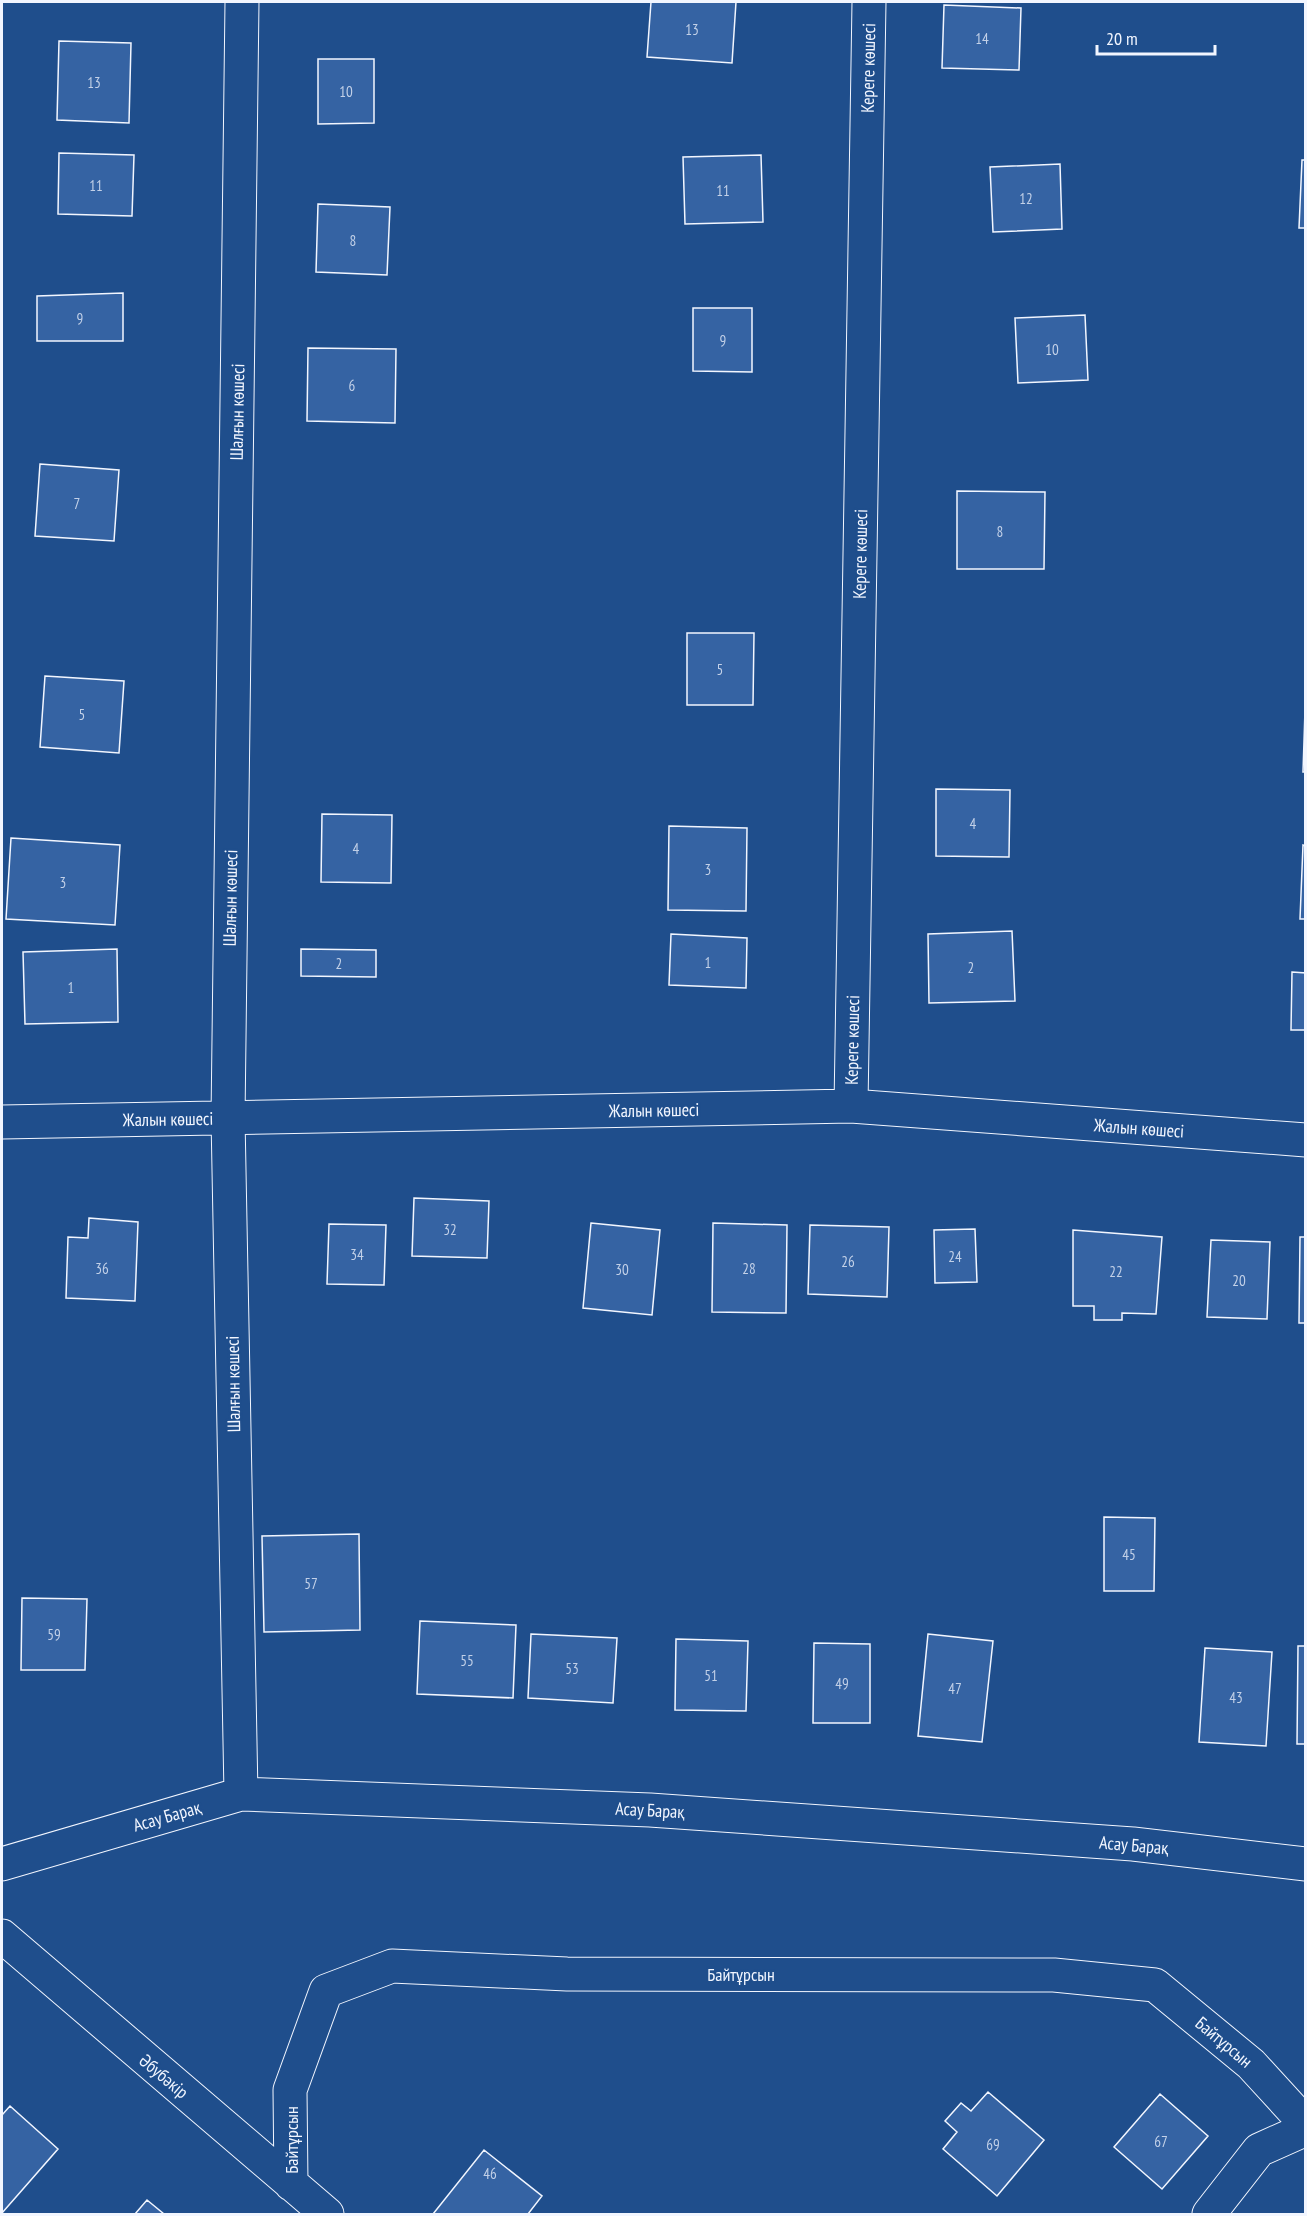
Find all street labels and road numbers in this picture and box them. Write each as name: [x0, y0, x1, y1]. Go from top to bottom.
street label: Кереге көшесі: [856, 23, 880, 113]
street label: Шалғын көшесі: [225, 363, 249, 461]
street label: Кереге көшесі: [848, 509, 872, 599]
street label: Шалғын көшесі: [218, 849, 242, 947]
street label: Кереге көшесі: [840, 995, 864, 1085]
street label: Жалын көшесі: [608, 1098, 699, 1122]
street label: Жалын көшесі: [122, 1107, 213, 1131]
street label: Жалын көшесі: [1092, 1113, 1185, 1143]
street label: Шалғын көшесі: [221, 1335, 245, 1433]
street label: Асау Барақ: [130, 1795, 204, 1837]
street label: Асау Барақ: [615, 1797, 686, 1823]
street label: Асау Барақ: [1098, 1831, 1170, 1860]
street label: Байтұрсын: [707, 1963, 775, 1986]
street label: Байтұрсын: [1191, 2011, 1257, 2073]
street label: Әбубәкір: [135, 2049, 194, 2103]
street label: Байтұрсын: [280, 2106, 303, 2174]

